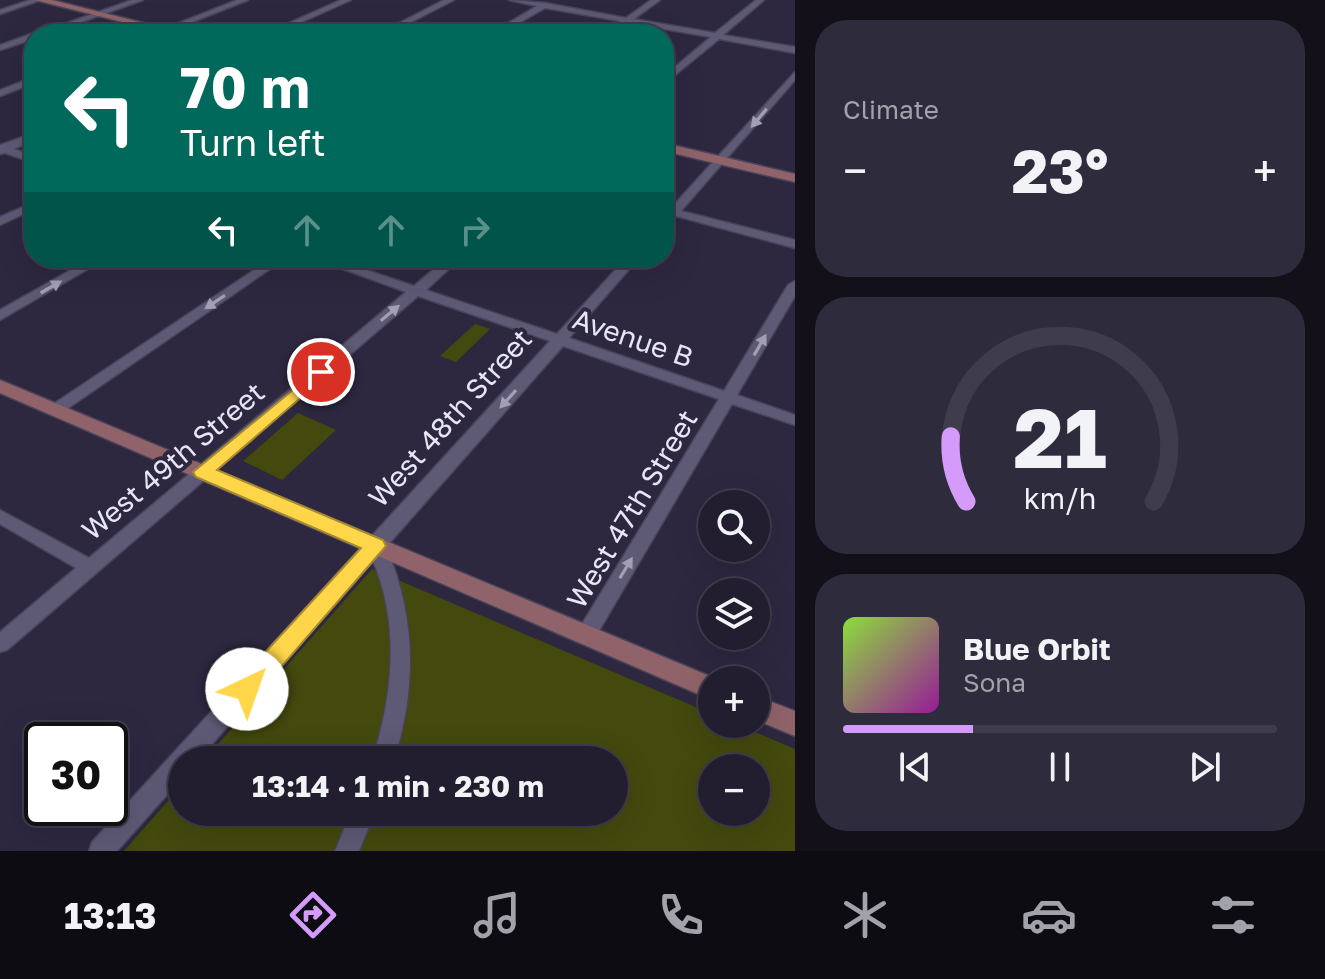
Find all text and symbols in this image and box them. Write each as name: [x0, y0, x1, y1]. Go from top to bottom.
text: 70 m: [180, 53, 310, 120]
icon: left: [48, 56, 152, 160]
text: Climate: [843, 94, 939, 125]
one-way arrow: [751, 108, 768, 128]
text: Turn left: [180, 121, 326, 164]
text: 23°: [1012, 134, 1108, 206]
text: −: [843, 144, 867, 197]
text: +: [1253, 144, 1277, 197]
icon: left: [201, 208, 245, 252]
icon: ahead: [285, 208, 329, 252]
icon: ahead: [369, 208, 413, 252]
icon: right: [453, 208, 497, 252]
one-way arrow: [39, 280, 62, 294]
one-way arrow: [205, 294, 226, 309]
street label: Avenue B: [569, 302, 697, 373]
one-way arrow: [380, 305, 400, 322]
street label: West 48th Street: [361, 322, 538, 513]
one-way arrow: [753, 334, 767, 356]
pin: [287, 338, 355, 406]
icon: arrive: [299, 350, 343, 394]
street label: West 49th Street: [75, 375, 270, 546]
text: 21: [1013, 385, 1107, 485]
one-way arrow: [500, 389, 518, 408]
street label: West 47th Street: [559, 404, 704, 614]
text: km/h: [1024, 481, 1096, 515]
map controls: [698, 490, 770, 826]
button: search: [698, 490, 770, 562]
one-way arrow: [619, 557, 633, 579]
button: layers: [698, 578, 770, 650]
text: Blue Orbit: [963, 631, 1111, 667]
position arrow: [205, 647, 289, 731]
button: +: [698, 666, 770, 738]
text: Sona: [963, 667, 1026, 698]
speed limit sign: 30: [24, 722, 128, 826]
icon: previous: [893, 745, 937, 789]
icon: pause: [1038, 745, 1082, 789]
icon: next: [1183, 745, 1227, 789]
button: −: [698, 754, 770, 826]
text: 13:14 · 1 min · 230 m: [252, 768, 544, 804]
icon: directions: [285, 887, 341, 943]
icon: music: [469, 887, 525, 943]
icon: phone: [653, 887, 709, 943]
icon: climate: [837, 887, 893, 943]
icon: car: [1021, 887, 1077, 943]
icon: filters: [1205, 887, 1261, 943]
text: 13:13: [64, 894, 157, 937]

